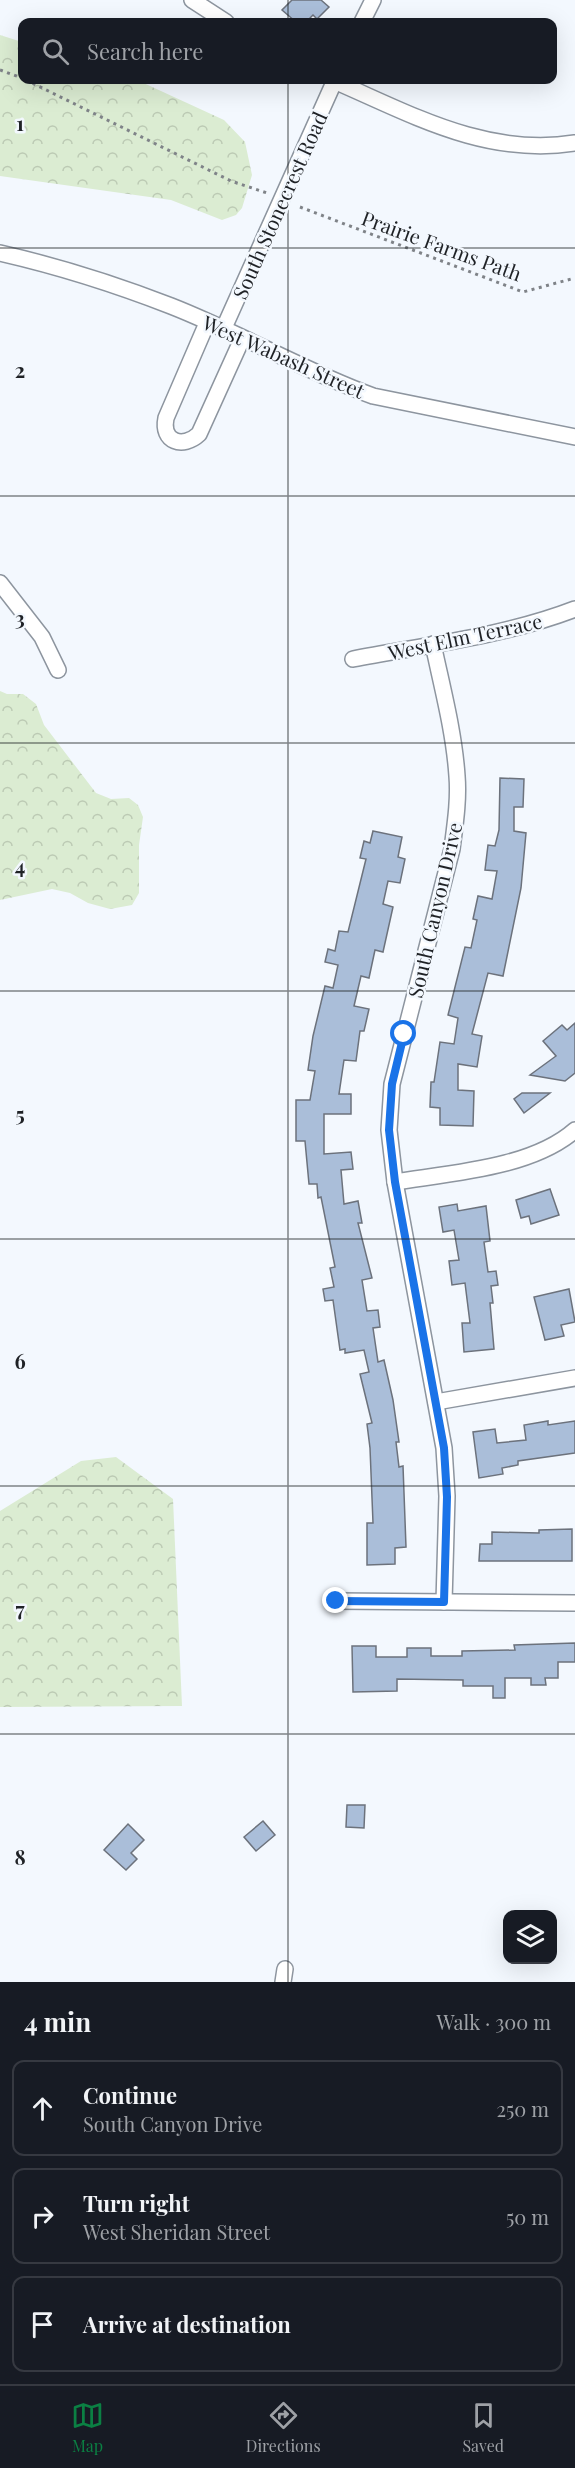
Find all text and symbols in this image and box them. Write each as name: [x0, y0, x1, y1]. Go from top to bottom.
search box: [18, 18, 557, 84]
icon: search: [39, 35, 72, 68]
text: Search here: [87, 36, 203, 66]
street label: South Stonecrest Road: [225, 107, 333, 303]
text: 1: [16, 109, 24, 136]
street label: Prairie Farms Path: [358, 204, 526, 287]
street label: West Wabash Street: [198, 308, 370, 404]
text: 2: [15, 356, 25, 383]
text: 3: [15, 604, 25, 631]
street label: West Elm Terrace: [384, 606, 545, 666]
street label: South Canyon Drive: [401, 820, 467, 1000]
text: 4: [15, 852, 25, 879]
route start: [390, 1020, 416, 1046]
text: 5: [15, 1100, 25, 1127]
text: 6: [14, 1347, 26, 1374]
route end: [322, 1587, 348, 1613]
text: 7: [15, 1595, 25, 1622]
text: 8: [14, 1843, 26, 1870]
map controls: [503, 1910, 557, 1964]
button: layers: [503, 1910, 557, 1964]
text: 4 min: [24, 2004, 91, 2039]
text: Walk · 300 m: [436, 2008, 551, 2035]
text: Continue: [83, 2080, 177, 2110]
icon: ahead: [26, 2092, 59, 2125]
text: 250 m: [496, 2095, 549, 2122]
text: South Canyon Drive: [83, 2110, 262, 2137]
text: Turn right: [83, 2188, 189, 2218]
icon: right: [26, 2200, 59, 2233]
text: 50 m: [506, 2203, 549, 2230]
text: West Sheridan Street: [83, 2218, 270, 2245]
icon: arrive: [26, 2308, 59, 2341]
text: Arrive at destination: [83, 2309, 291, 2339]
tab: Map: [71, 2399, 104, 2456]
tab: Directions: [246, 2399, 321, 2456]
tab: Saved: [462, 2399, 504, 2456]

